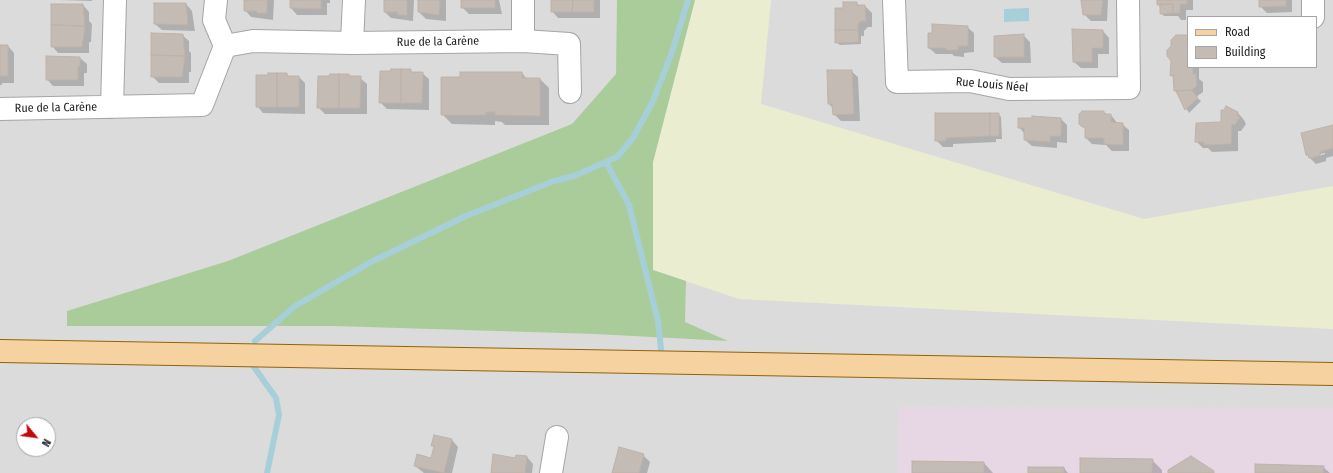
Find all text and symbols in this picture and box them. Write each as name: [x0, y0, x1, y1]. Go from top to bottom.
legend: [1187, 16, 1317, 68]
text: Road: [1225, 25, 1250, 39]
street label: Rue de la Carène: [397, 34, 479, 50]
text: Building: [1225, 45, 1265, 59]
street label: Rue Louis Néel: [955, 75, 1029, 95]
street label: Rue de la Carène: [15, 100, 97, 116]
north arrow: [16, 417, 56, 457]
text: N: [39, 437, 53, 449]

